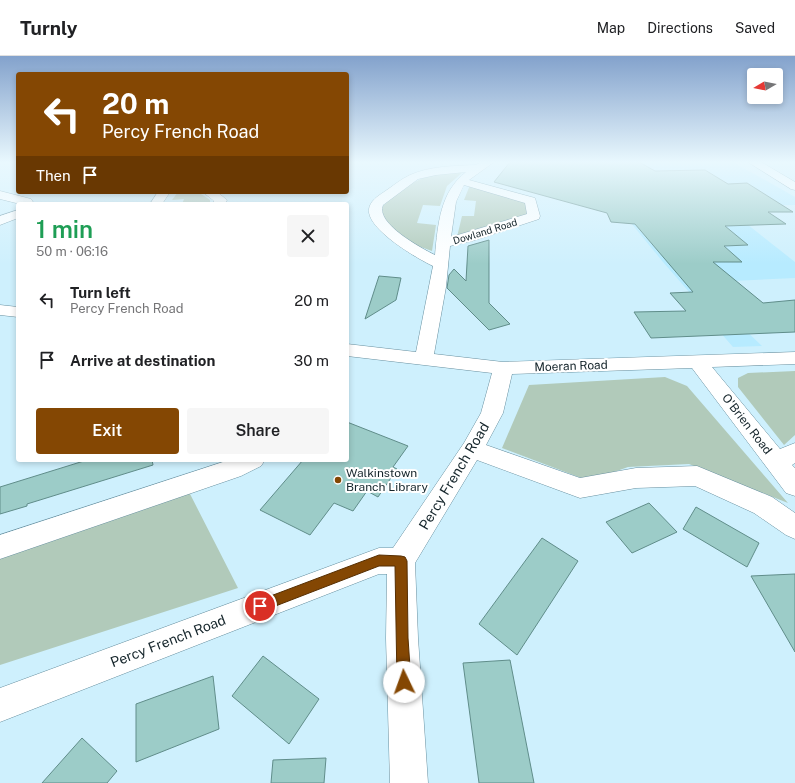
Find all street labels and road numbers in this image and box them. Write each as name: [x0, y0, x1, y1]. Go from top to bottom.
street label: Dowland Road: [451, 216, 519, 246]
street label: Moeran Road: [534, 358, 608, 374]
street label: O'Brien Road: [719, 391, 775, 457]
street label: Percy French Road: [416, 419, 492, 533]
street label: Percy French Road: [108, 612, 228, 670]

